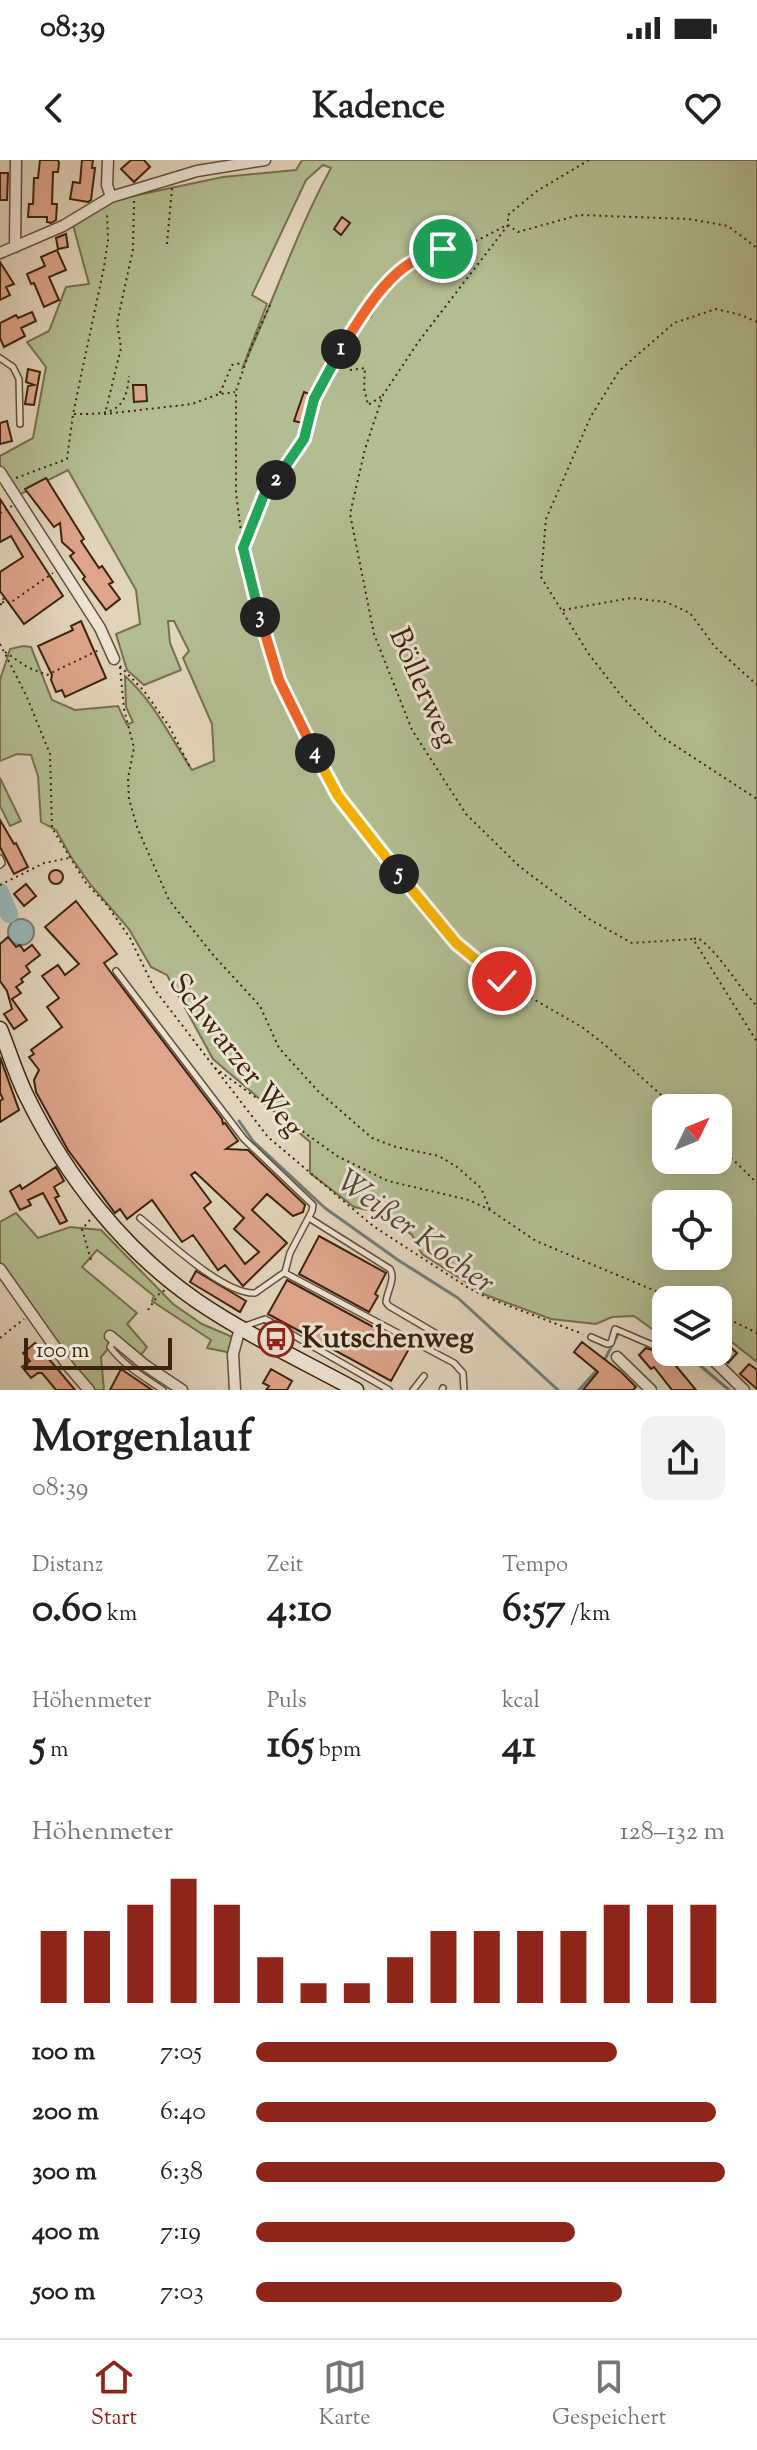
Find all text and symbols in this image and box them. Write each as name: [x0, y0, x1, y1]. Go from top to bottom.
text: 08:39: [40, 7, 105, 50]
text: Kadence: [312, 82, 445, 134]
icon: back: [32, 86, 76, 130]
icon: heart: [681, 86, 725, 130]
pin: [409, 215, 477, 283]
icon: arrive: [421, 227, 465, 271]
pin: 1: [321, 329, 361, 369]
text: 1: [337, 333, 345, 365]
pin: 2: [256, 460, 296, 500]
text: 2: [271, 464, 281, 496]
pin: 3: [240, 597, 280, 637]
text: 3: [256, 601, 264, 633]
street label: Böllerweg: [377, 621, 467, 755]
pin: 4: [295, 733, 335, 773]
text: 4: [309, 737, 321, 769]
pin: 5: [379, 854, 419, 894]
text: 5: [395, 858, 403, 890]
pin: [468, 947, 536, 1015]
icon: check: [480, 959, 524, 1003]
street label: Schwarzer Weg: [157, 965, 313, 1147]
north arrow: [652, 1094, 732, 1174]
map controls: [652, 1094, 732, 1366]
water label: Weißer Kocher: [326, 1160, 504, 1306]
button: locate: [652, 1190, 732, 1270]
button: layers: [652, 1286, 732, 1366]
place label: Kutschenweg: [302, 1318, 474, 1361]
bus stop icon: Kutschenweg: [257, 1320, 295, 1358]
scale bar: [24, 1334, 172, 1370]
text: 100 m: [36, 1336, 89, 1368]
text: Morgenlauf: [32, 1408, 253, 1471]
button: share: [641, 1416, 725, 1500]
text: 08:39: [32, 1470, 88, 1507]
text: Distanz: [32, 1550, 103, 1582]
text: Zeit: [267, 1550, 303, 1582]
text: Tempo: [502, 1550, 568, 1582]
text: 0.60: [32, 1582, 102, 1639]
text: 4:10: [267, 1582, 332, 1639]
text: 6:57: [502, 1582, 566, 1639]
text: km: [102, 1599, 137, 1631]
text: /km: [566, 1599, 610, 1631]
text: Höhenmeter: [32, 1686, 151, 1718]
text: Puls: [267, 1686, 307, 1718]
text: kcal: [502, 1686, 540, 1718]
text: 5: [32, 1718, 46, 1775]
text: 165: [267, 1718, 314, 1775]
text: 41: [502, 1718, 536, 1775]
text: m: [46, 1735, 69, 1767]
text: bpm: [314, 1735, 361, 1767]
text: Höhenmeter: [32, 1814, 173, 1851]
text: 128–132 m: [620, 1814, 725, 1851]
text: 100 m: [32, 2034, 95, 2071]
text: 7:05: [160, 2034, 202, 2071]
text: 200 m: [32, 2094, 99, 2131]
text: 6:40: [160, 2094, 206, 2131]
text: 300 m: [32, 2154, 97, 2191]
text: 6:38: [160, 2154, 203, 2191]
text: 400 m: [32, 2214, 99, 2251]
text: 7:19: [160, 2214, 201, 2251]
text: 500 m: [32, 2274, 95, 2311]
text: 7:03: [160, 2274, 204, 2311]
tab: Start: [91, 2355, 137, 2435]
tab: Karte: [319, 2355, 370, 2435]
tab: Gespeichert: [552, 2355, 666, 2435]

